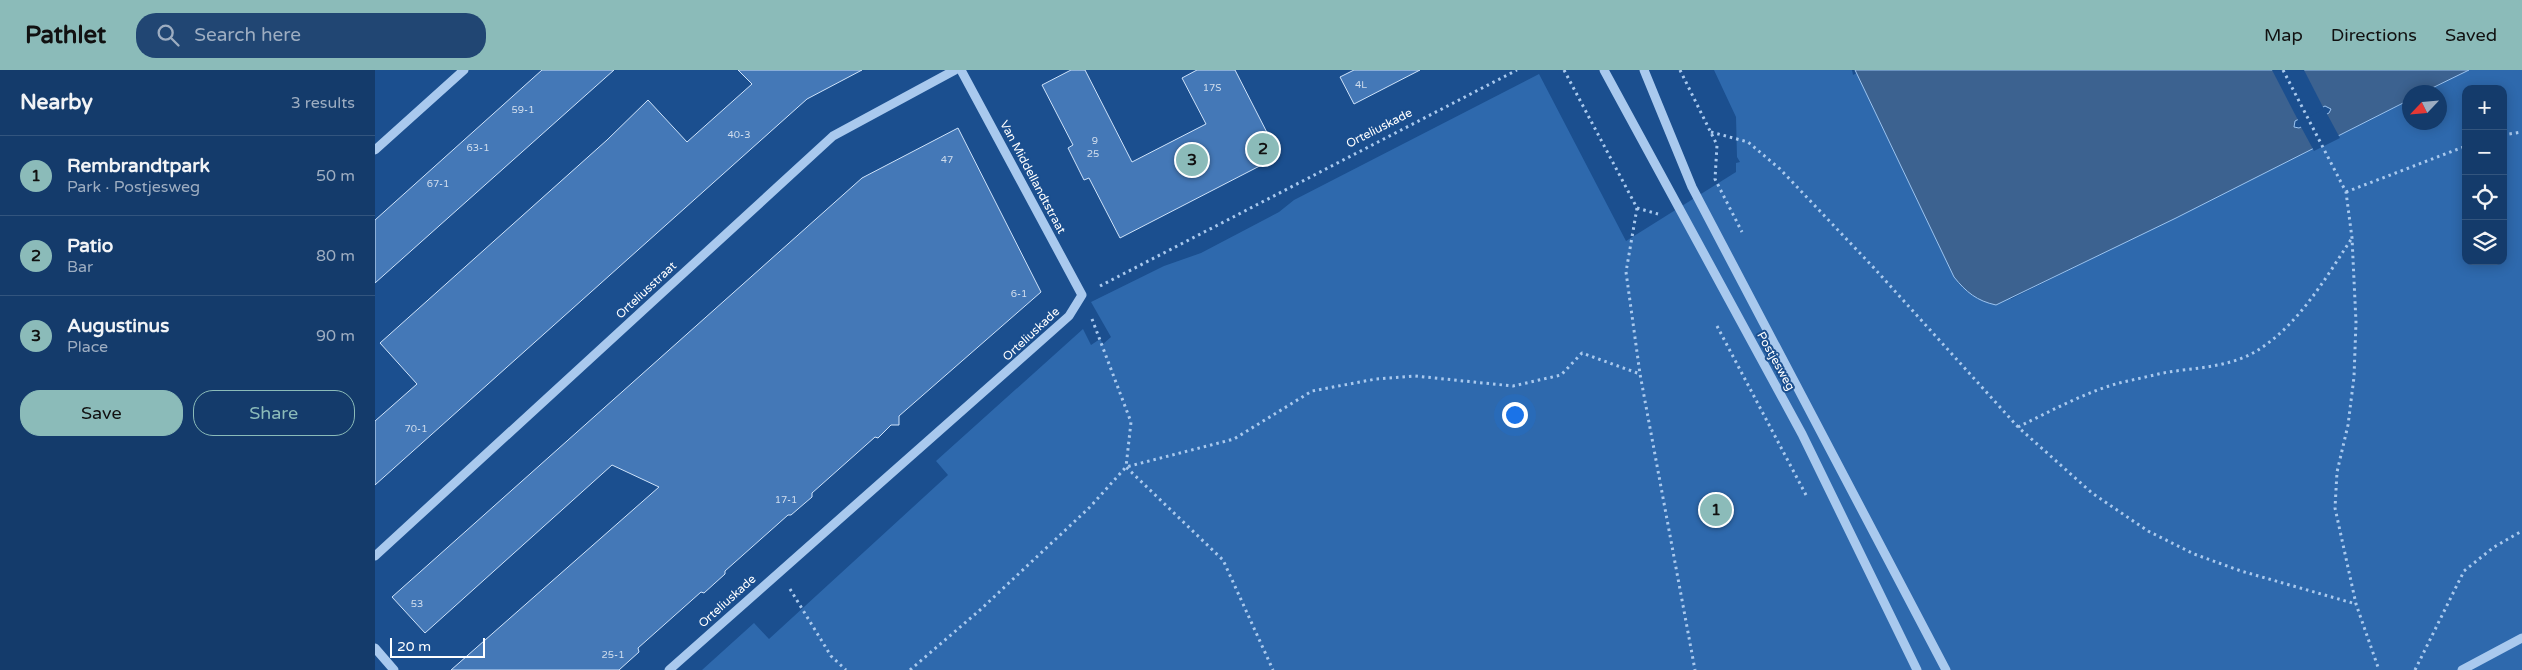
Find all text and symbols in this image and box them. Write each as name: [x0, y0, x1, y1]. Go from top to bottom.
search box: [136, 13, 486, 58]
text: Pathlet: [25, 21, 106, 50]
icon: search: [154, 21, 182, 49]
text: Search here: [194, 24, 301, 46]
text: Map: [2264, 24, 2303, 46]
text: Directions: [2331, 24, 2417, 46]
text: Saved: [2445, 24, 2497, 46]
house number: 4L: [1355, 79, 1367, 91]
house number: 17S: [1203, 82, 1221, 94]
north arrow: [2402, 85, 2447, 130]
map controls: [2462, 85, 2507, 265]
button: +: [2462, 85, 2507, 130]
text: Nearby: [20, 90, 93, 115]
text: 3 results: [291, 93, 355, 113]
house number: 59-1: [512, 104, 534, 116]
street label: Orteliuskade: [1344, 105, 1414, 151]
street label: Van Middellandtstraat: [997, 118, 1069, 236]
house number: 40-3: [728, 129, 750, 141]
pin: 2: [1247, 130, 1279, 168]
button: −: [2462, 130, 2507, 175]
house number: 9: [1092, 135, 1098, 147]
pin: 3: [1176, 141, 1208, 179]
house number: 63-1: [467, 142, 489, 154]
house number: 25: [1087, 148, 1099, 160]
house number: 47: [941, 154, 953, 166]
text: Rembrandtpark: [67, 155, 210, 177]
text: 1: [31, 166, 41, 186]
text: 50 m: [316, 166, 355, 186]
button: locate: [2462, 175, 2507, 220]
text: Park · Postjesweg: [67, 177, 200, 197]
house number: 67-1: [427, 178, 449, 190]
button: layers: [2462, 220, 2507, 265]
text: Patio: [67, 235, 113, 257]
text: 2: [31, 246, 41, 266]
text: 80 m: [316, 246, 355, 266]
text: Bar: [67, 257, 93, 277]
street label: Orteliusstraat: [613, 258, 679, 322]
house number: 6-1: [1011, 288, 1027, 300]
street label: Orteliuskade: [1000, 304, 1062, 364]
text: Augustinus: [67, 315, 169, 337]
text: 3: [31, 326, 41, 346]
text: 90 m: [316, 326, 355, 346]
street label: Postjesweg: [1754, 329, 1798, 393]
text: Place: [67, 337, 108, 357]
button: Save: [20, 390, 183, 436]
button: Share: [193, 390, 355, 436]
your location: [1502, 402, 1528, 428]
house number: 70-1: [405, 423, 427, 435]
pin: 1: [1700, 491, 1732, 529]
house number: 17-1: [775, 494, 797, 506]
street label: Orteliuskade: [696, 572, 759, 630]
house number: 53: [411, 598, 423, 610]
scale bar: [390, 635, 485, 658]
text: 20 m: [397, 638, 431, 655]
house number: 25-1: [602, 649, 624, 661]

